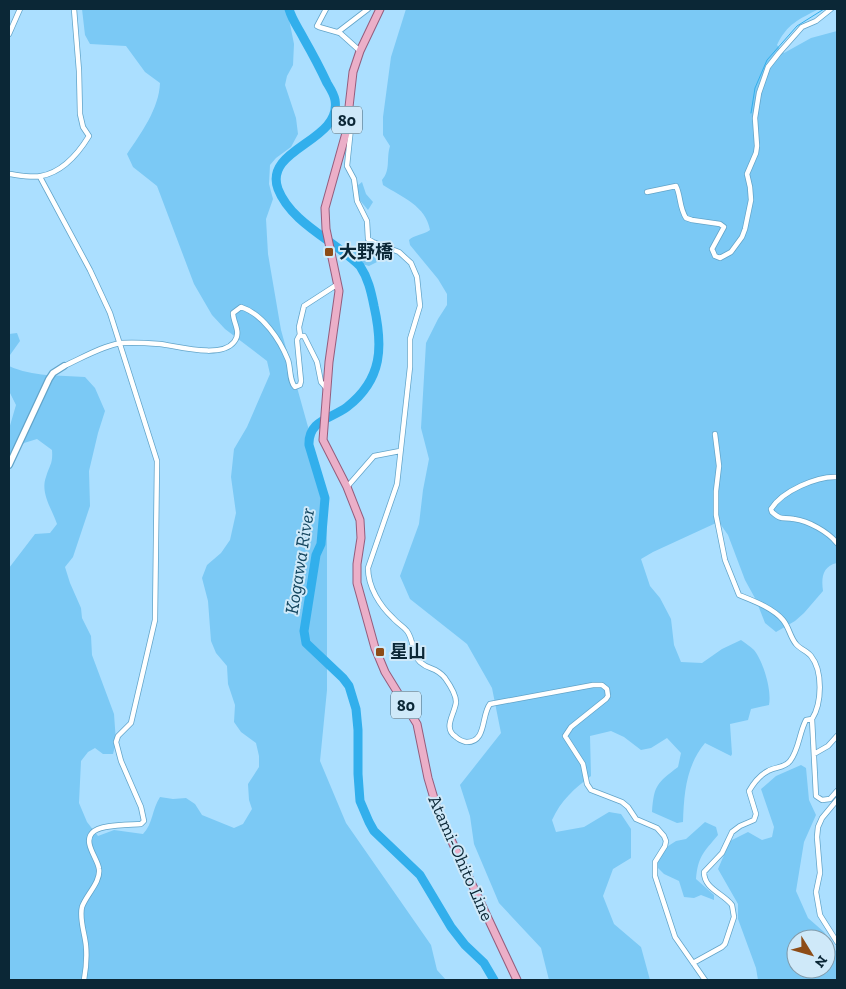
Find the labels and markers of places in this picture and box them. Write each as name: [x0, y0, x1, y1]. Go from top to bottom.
place label: 大野橋: [339, 241, 393, 263]
marker: 大野橋: [323, 246, 335, 258]
place label: 星山: [390, 641, 426, 663]
marker: 星山: [374, 646, 386, 658]

